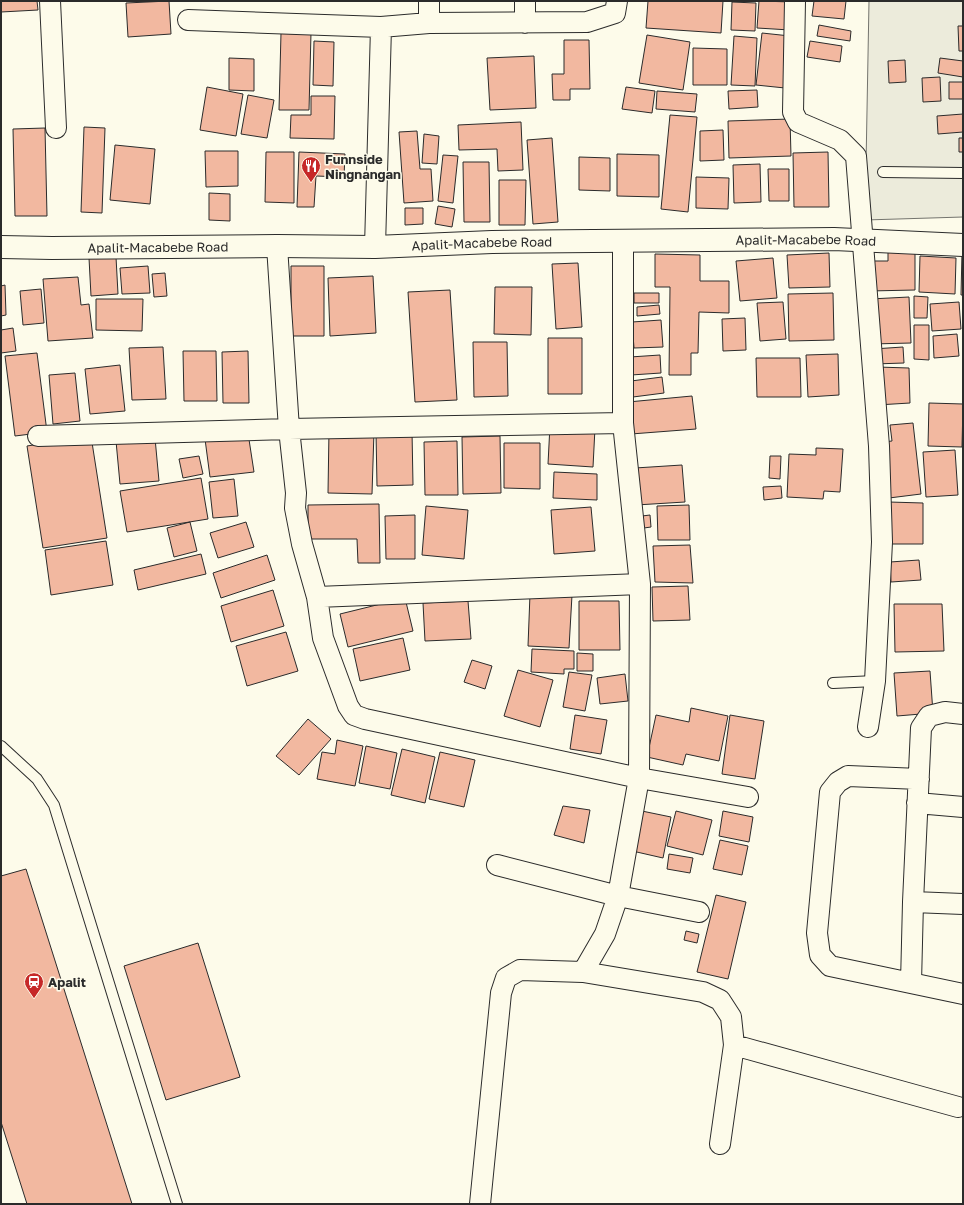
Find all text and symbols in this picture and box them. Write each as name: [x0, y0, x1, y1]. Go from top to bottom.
place label: Funnside Ningnangan: [325, 151, 401, 182]
restaurant icon: Funnside Ningnangan: [300, 155, 322, 183]
street label: Apalit-Macabebe Road: [735, 231, 877, 249]
street label: Apalit-Macabebe Road: [411, 233, 552, 253]
street label: Apalit-Macabebe Road: [87, 238, 228, 256]
station icon: Apalit: [23, 971, 45, 999]
place label: Apalit: [48, 974, 86, 990]

